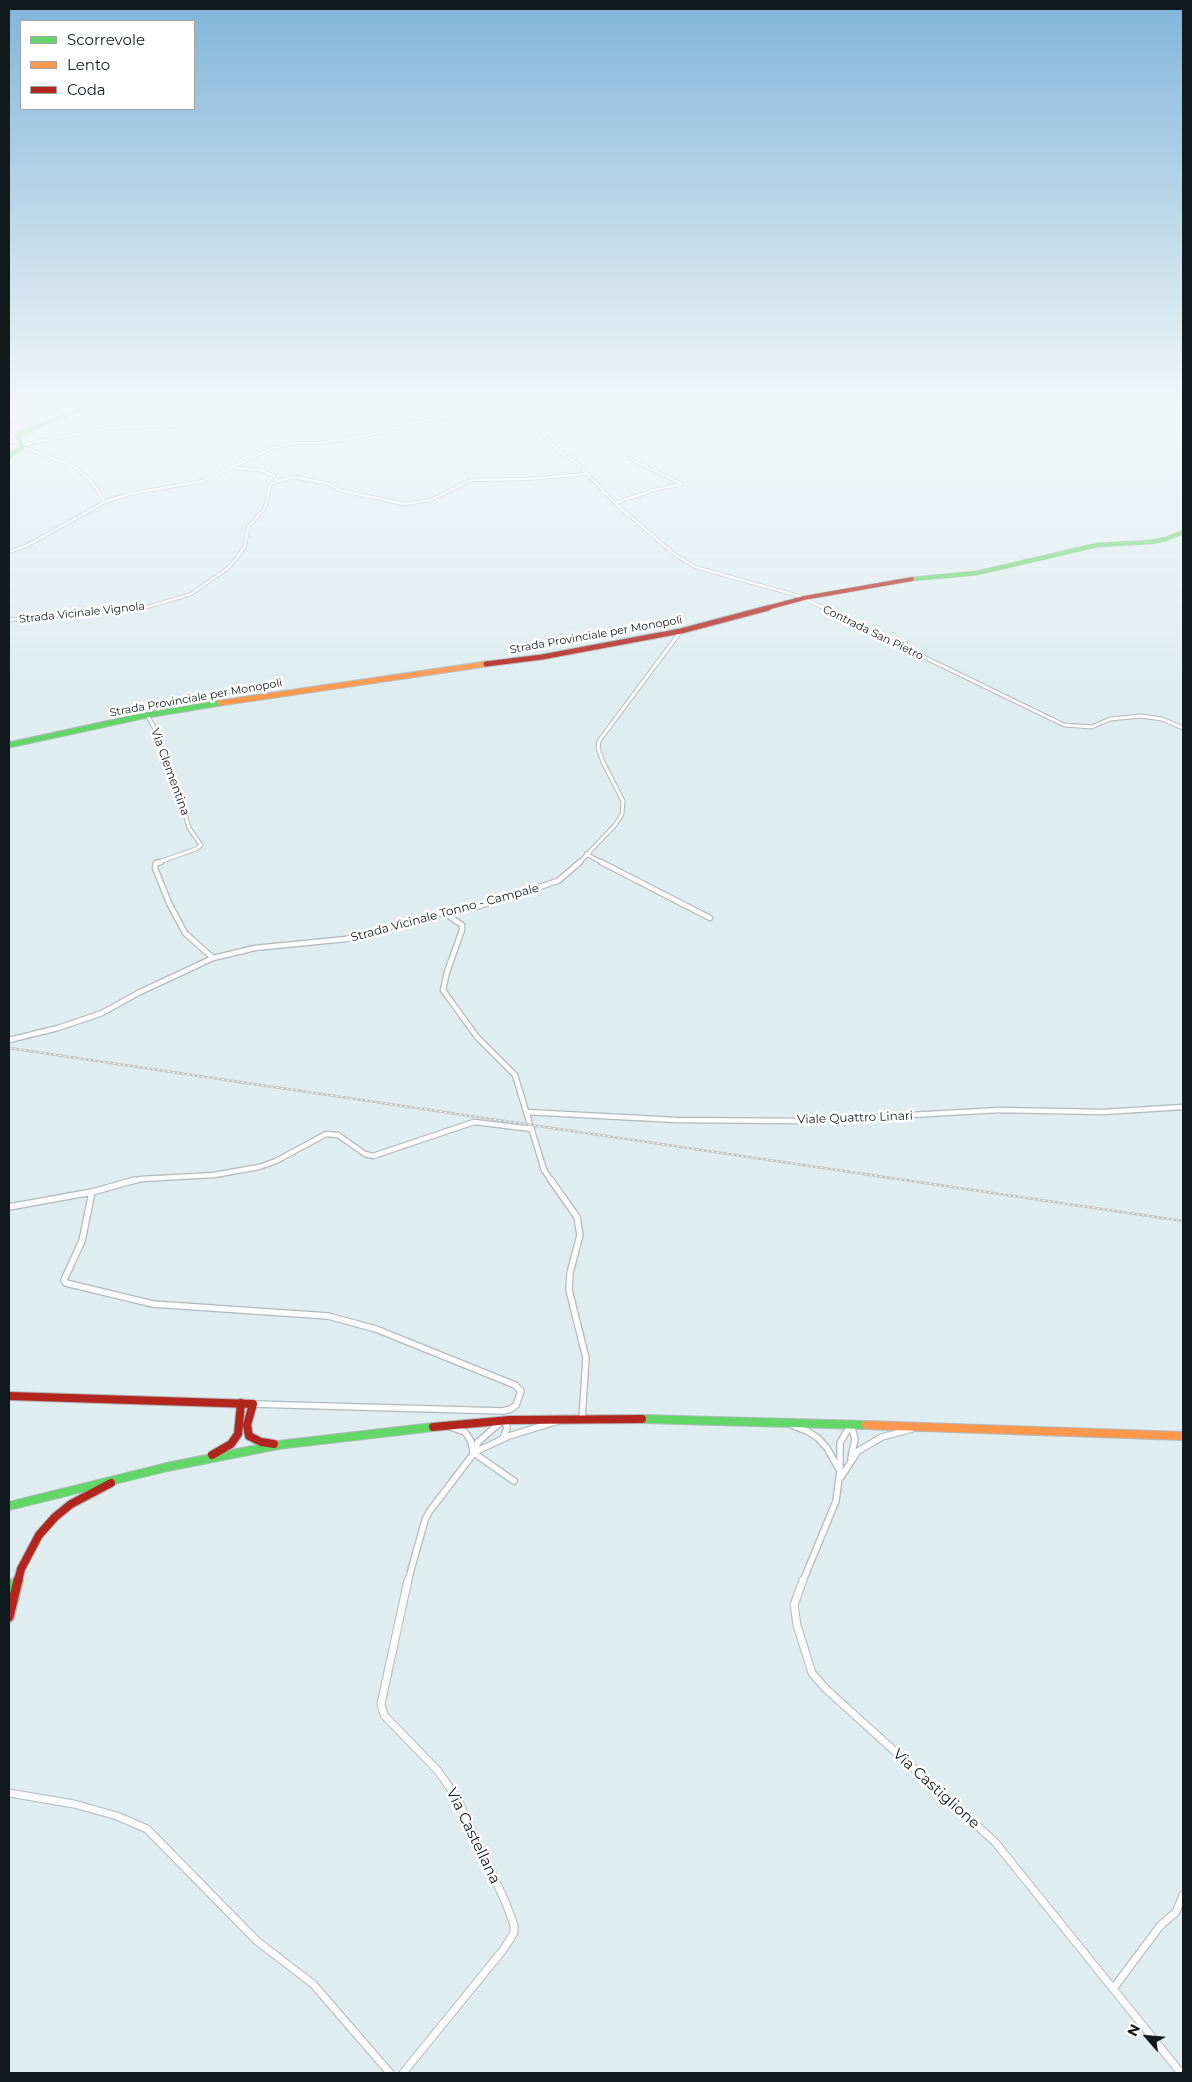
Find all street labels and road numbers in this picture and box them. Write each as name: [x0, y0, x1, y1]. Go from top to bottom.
street label: Strada Vicinale Vignola: [19, 600, 145, 626]
street label: Contrada San Pietro: [821, 603, 925, 663]
street label: Strada Provinciale per Monopoli: [509, 613, 683, 657]
street label: Strada Provinciale per Monopoli: [109, 676, 283, 720]
street label: Via Clementina: [148, 726, 192, 818]
street label: Strada Vicinale Tonno - Campale: [349, 881, 541, 945]
street label: Viale Quattro Linari: [797, 1109, 913, 1127]
street label: Via Castiglione: [889, 1745, 983, 1833]
street label: Via Castellana: [442, 1785, 504, 1887]

